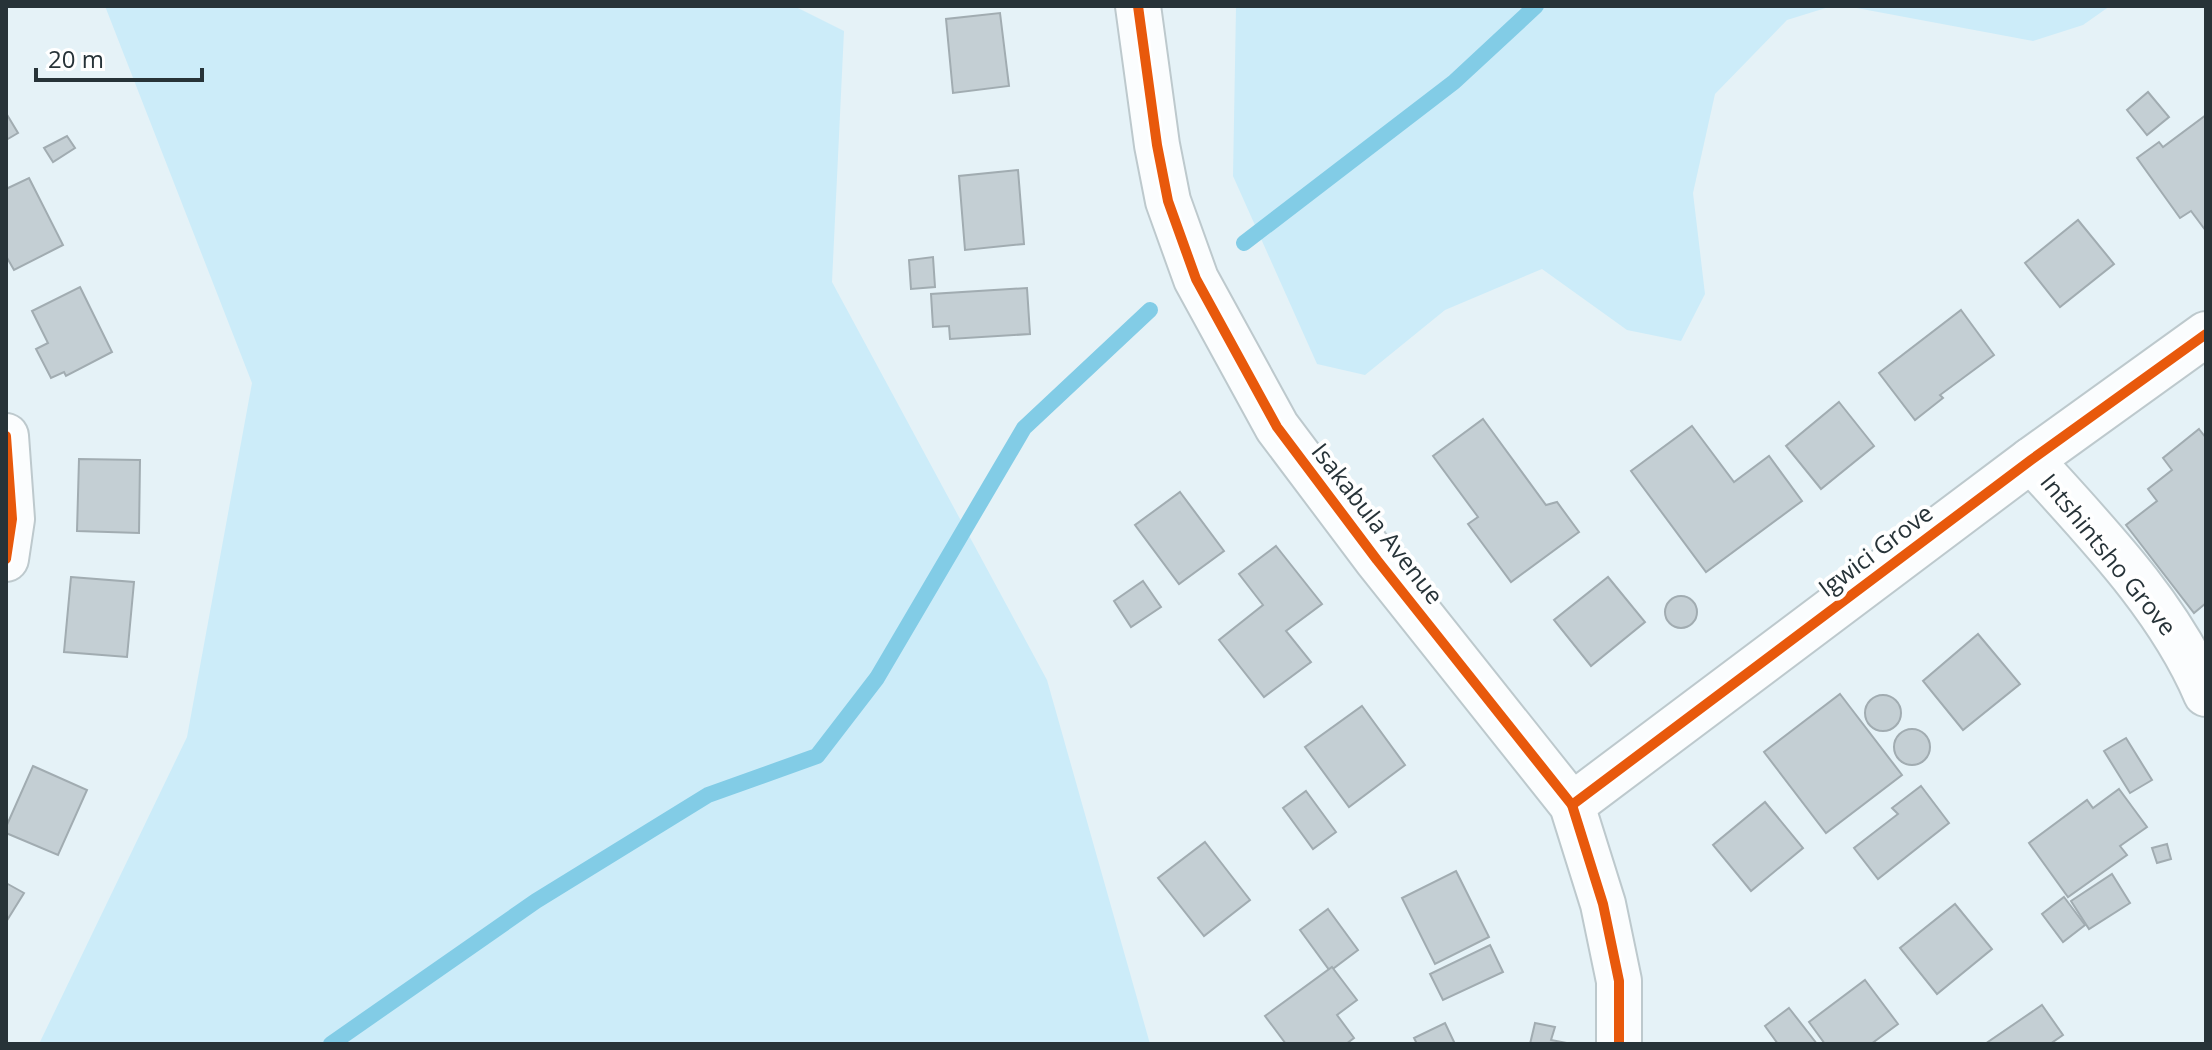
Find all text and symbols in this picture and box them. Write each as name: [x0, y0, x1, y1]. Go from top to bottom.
scale bar: [36, 32, 202, 82]
text: 20 m: [48, 42, 104, 75]
street label: Isakabula Avenue: [1305, 436, 1452, 610]
street label: Intshintsho Grove: [2034, 466, 2185, 642]
street label: Igwici Grove: [1811, 496, 1939, 604]

